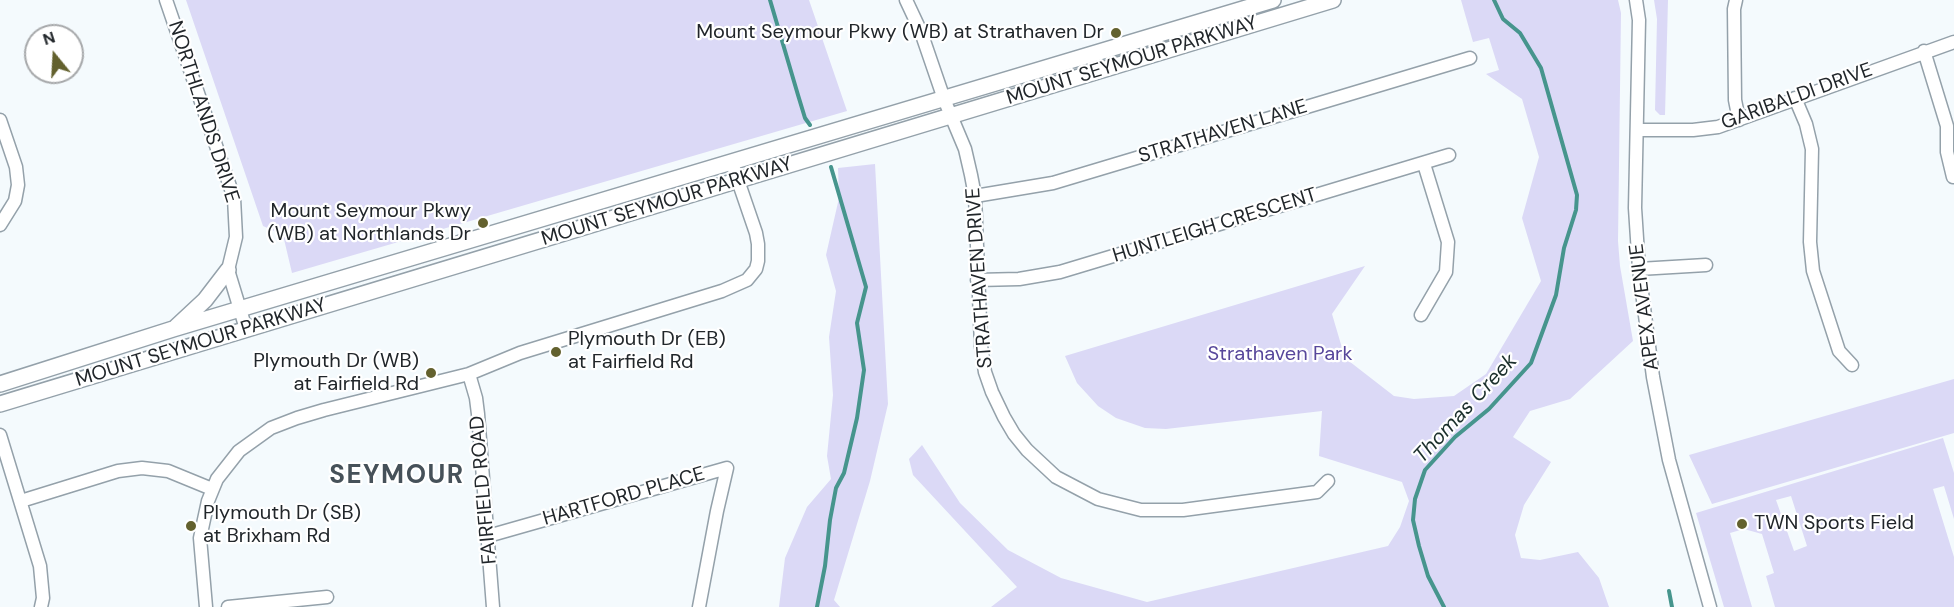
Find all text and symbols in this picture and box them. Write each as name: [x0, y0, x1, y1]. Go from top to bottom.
street label: MOUNT SEYMOUR PARKWAY: [1004, 11, 1260, 111]
street label: NORTHLANDS DRIVE: [162, 18, 244, 206]
place label: Mount Seymour Pkwy (WB) at Strathaven Dr: [696, 21, 1104, 45]
north arrow: [24, 24, 84, 84]
marker: Mount Seymour Pkwy (WB) at Strathaven Dr: [1109, 26, 1123, 40]
text: N: [40, 27, 58, 50]
street label: GARIBALDI DRIVE: [1718, 58, 1876, 136]
street label: STRATHAVEN LANE: [1136, 95, 1310, 169]
street label: MOUNT SEYMOUR PARKWAY: [539, 152, 795, 252]
street label: HUNTLEIGH CRESCENT: [1110, 184, 1320, 268]
street label: STRATHAVEN DRIVE: [962, 187, 998, 369]
place label: Mount Seymour Pkwy (WB) at Northlands Dr: [267, 200, 471, 247]
marker: Mount Seymour Pkwy (WB) at Northlands Dr: [476, 216, 490, 230]
street label: APEX AVENUE: [1625, 242, 1665, 372]
street label: MOUNT SEYMOUR PARKWAY: [73, 293, 329, 393]
place label: Plymouth Dr (EB) at Fairfield Rd: [568, 328, 726, 375]
park label: Strathaven Park: [1208, 343, 1352, 367]
marker: Plymouth Dr (EB) at Fairfield Rd: [549, 345, 563, 359]
water label: Thomas Creek: [1409, 349, 1523, 469]
place label: Plymouth Dr (WB) at Fairfield Rd: [253, 350, 419, 397]
marker: Plymouth Dr (WB) at Fairfield Rd: [424, 366, 438, 380]
street label: FAIRFIELD ROAD: [466, 415, 502, 565]
district label: SEYMOUR: [329, 460, 465, 492]
street label: HARTFORD PLACE: [540, 462, 708, 532]
place label: Plymouth Dr (SB) at Brixham Rd: [203, 502, 361, 549]
place label: TWN Sports Field: [1754, 512, 1914, 536]
marker: TWN Sports Field: [1735, 517, 1749, 531]
marker: Plymouth Dr (SB) at Brixham Rd: [184, 519, 198, 533]

